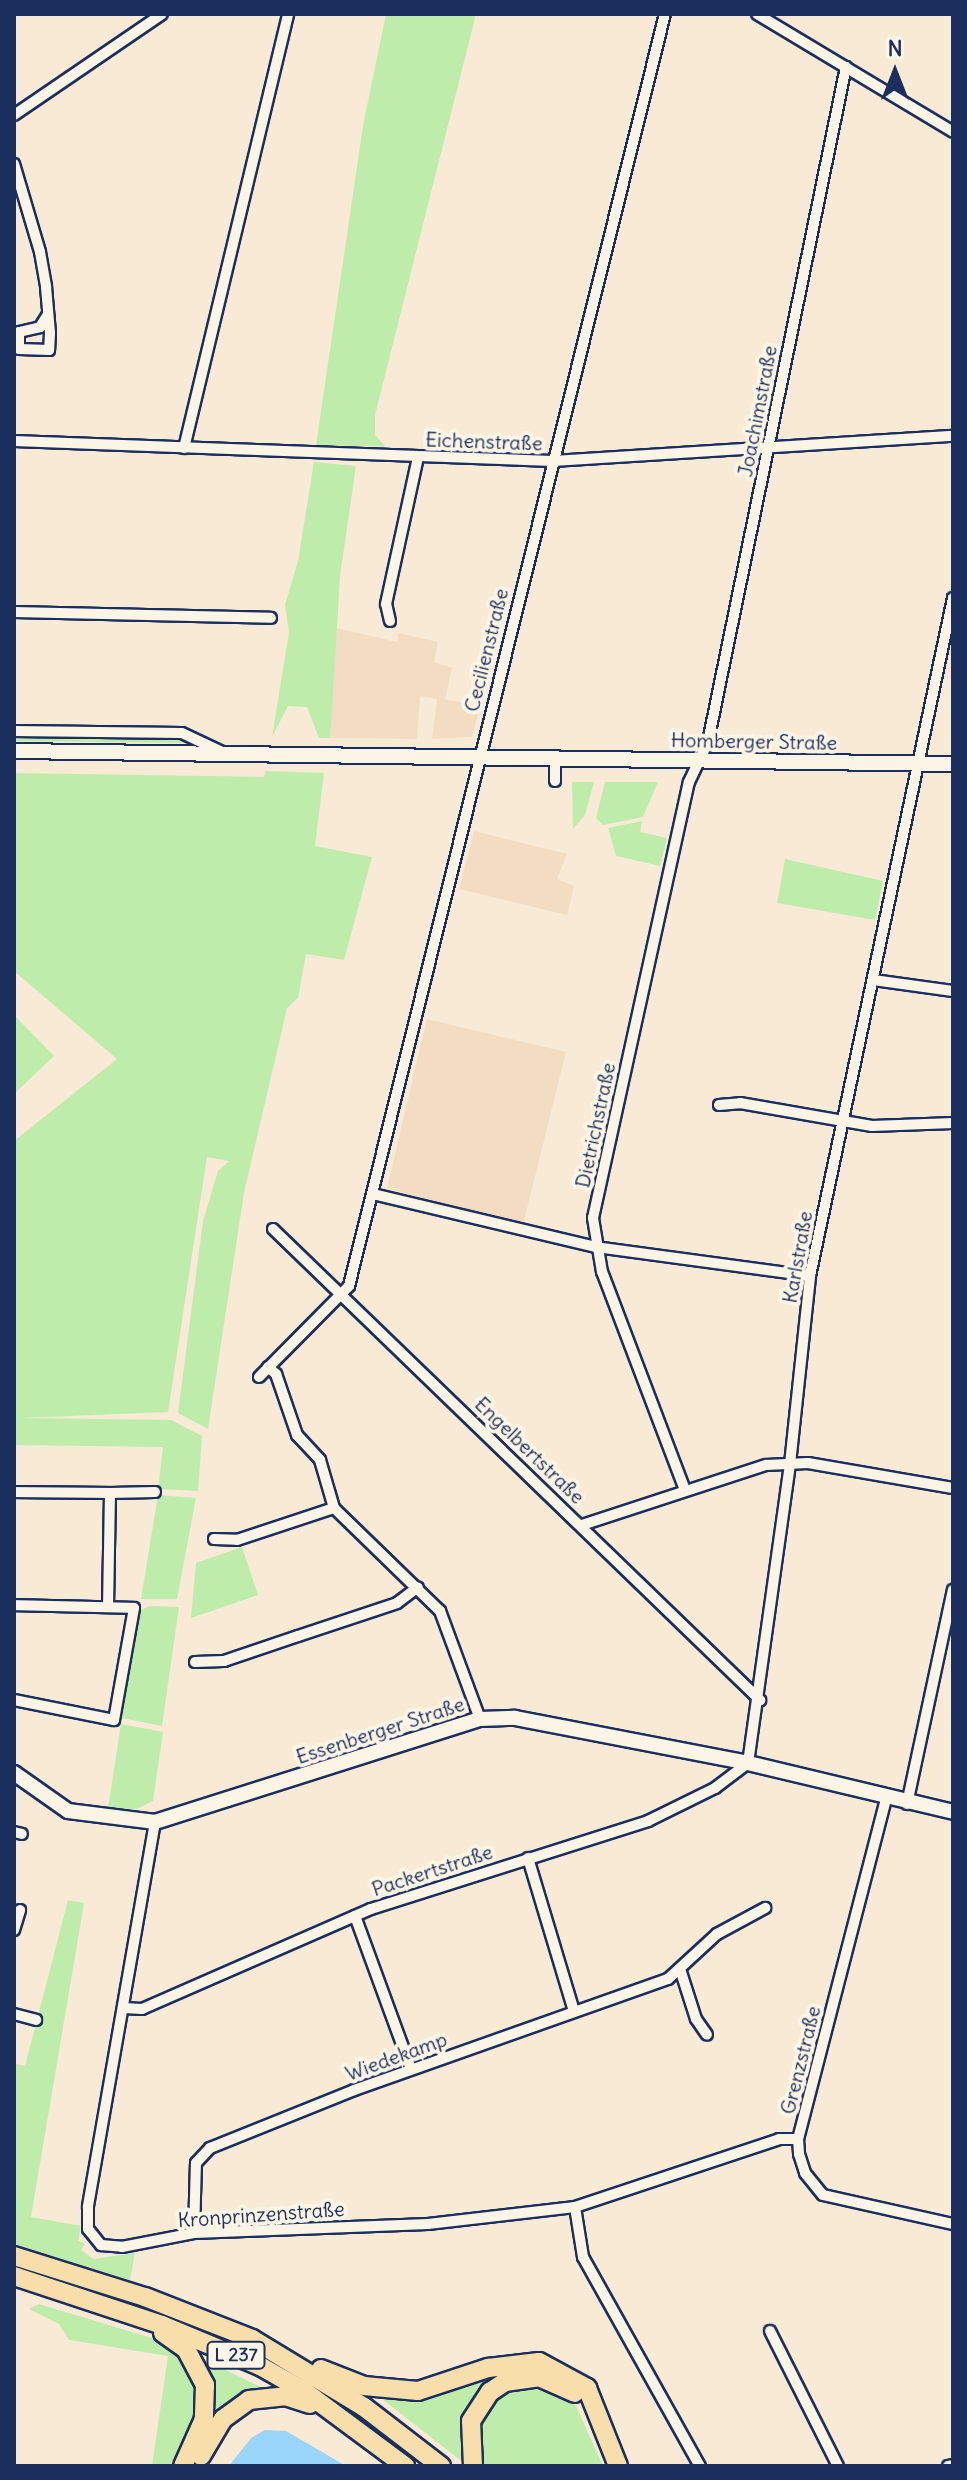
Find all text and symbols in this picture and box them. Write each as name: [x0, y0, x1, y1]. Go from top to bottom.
north arrow: [855, 32, 935, 112]
text: N: [887, 34, 903, 62]
street label: Joachimstraße: [733, 343, 781, 479]
street label: Eichenstraße: [425, 427, 543, 455]
street label: Cecilienstraße: [459, 586, 513, 714]
street label: Homberger Straße: [671, 728, 837, 754]
street label: Dietrichstraße: [570, 1060, 620, 1190]
street label: Karlstraße: [777, 1209, 817, 1305]
street label: Engelbertstraße: [470, 1392, 590, 1508]
street label: Essenberger Straße: [293, 1691, 467, 1769]
street label: Packertstraße: [369, 1839, 495, 1901]
street label: Grenzstraße: [775, 2003, 825, 2117]
street label: Wiedekamp: [342, 2027, 450, 2085]
street label: Kronprinzenstraße: [177, 2196, 345, 2232]
road number: L 237: [206, 2341, 266, 2369]

